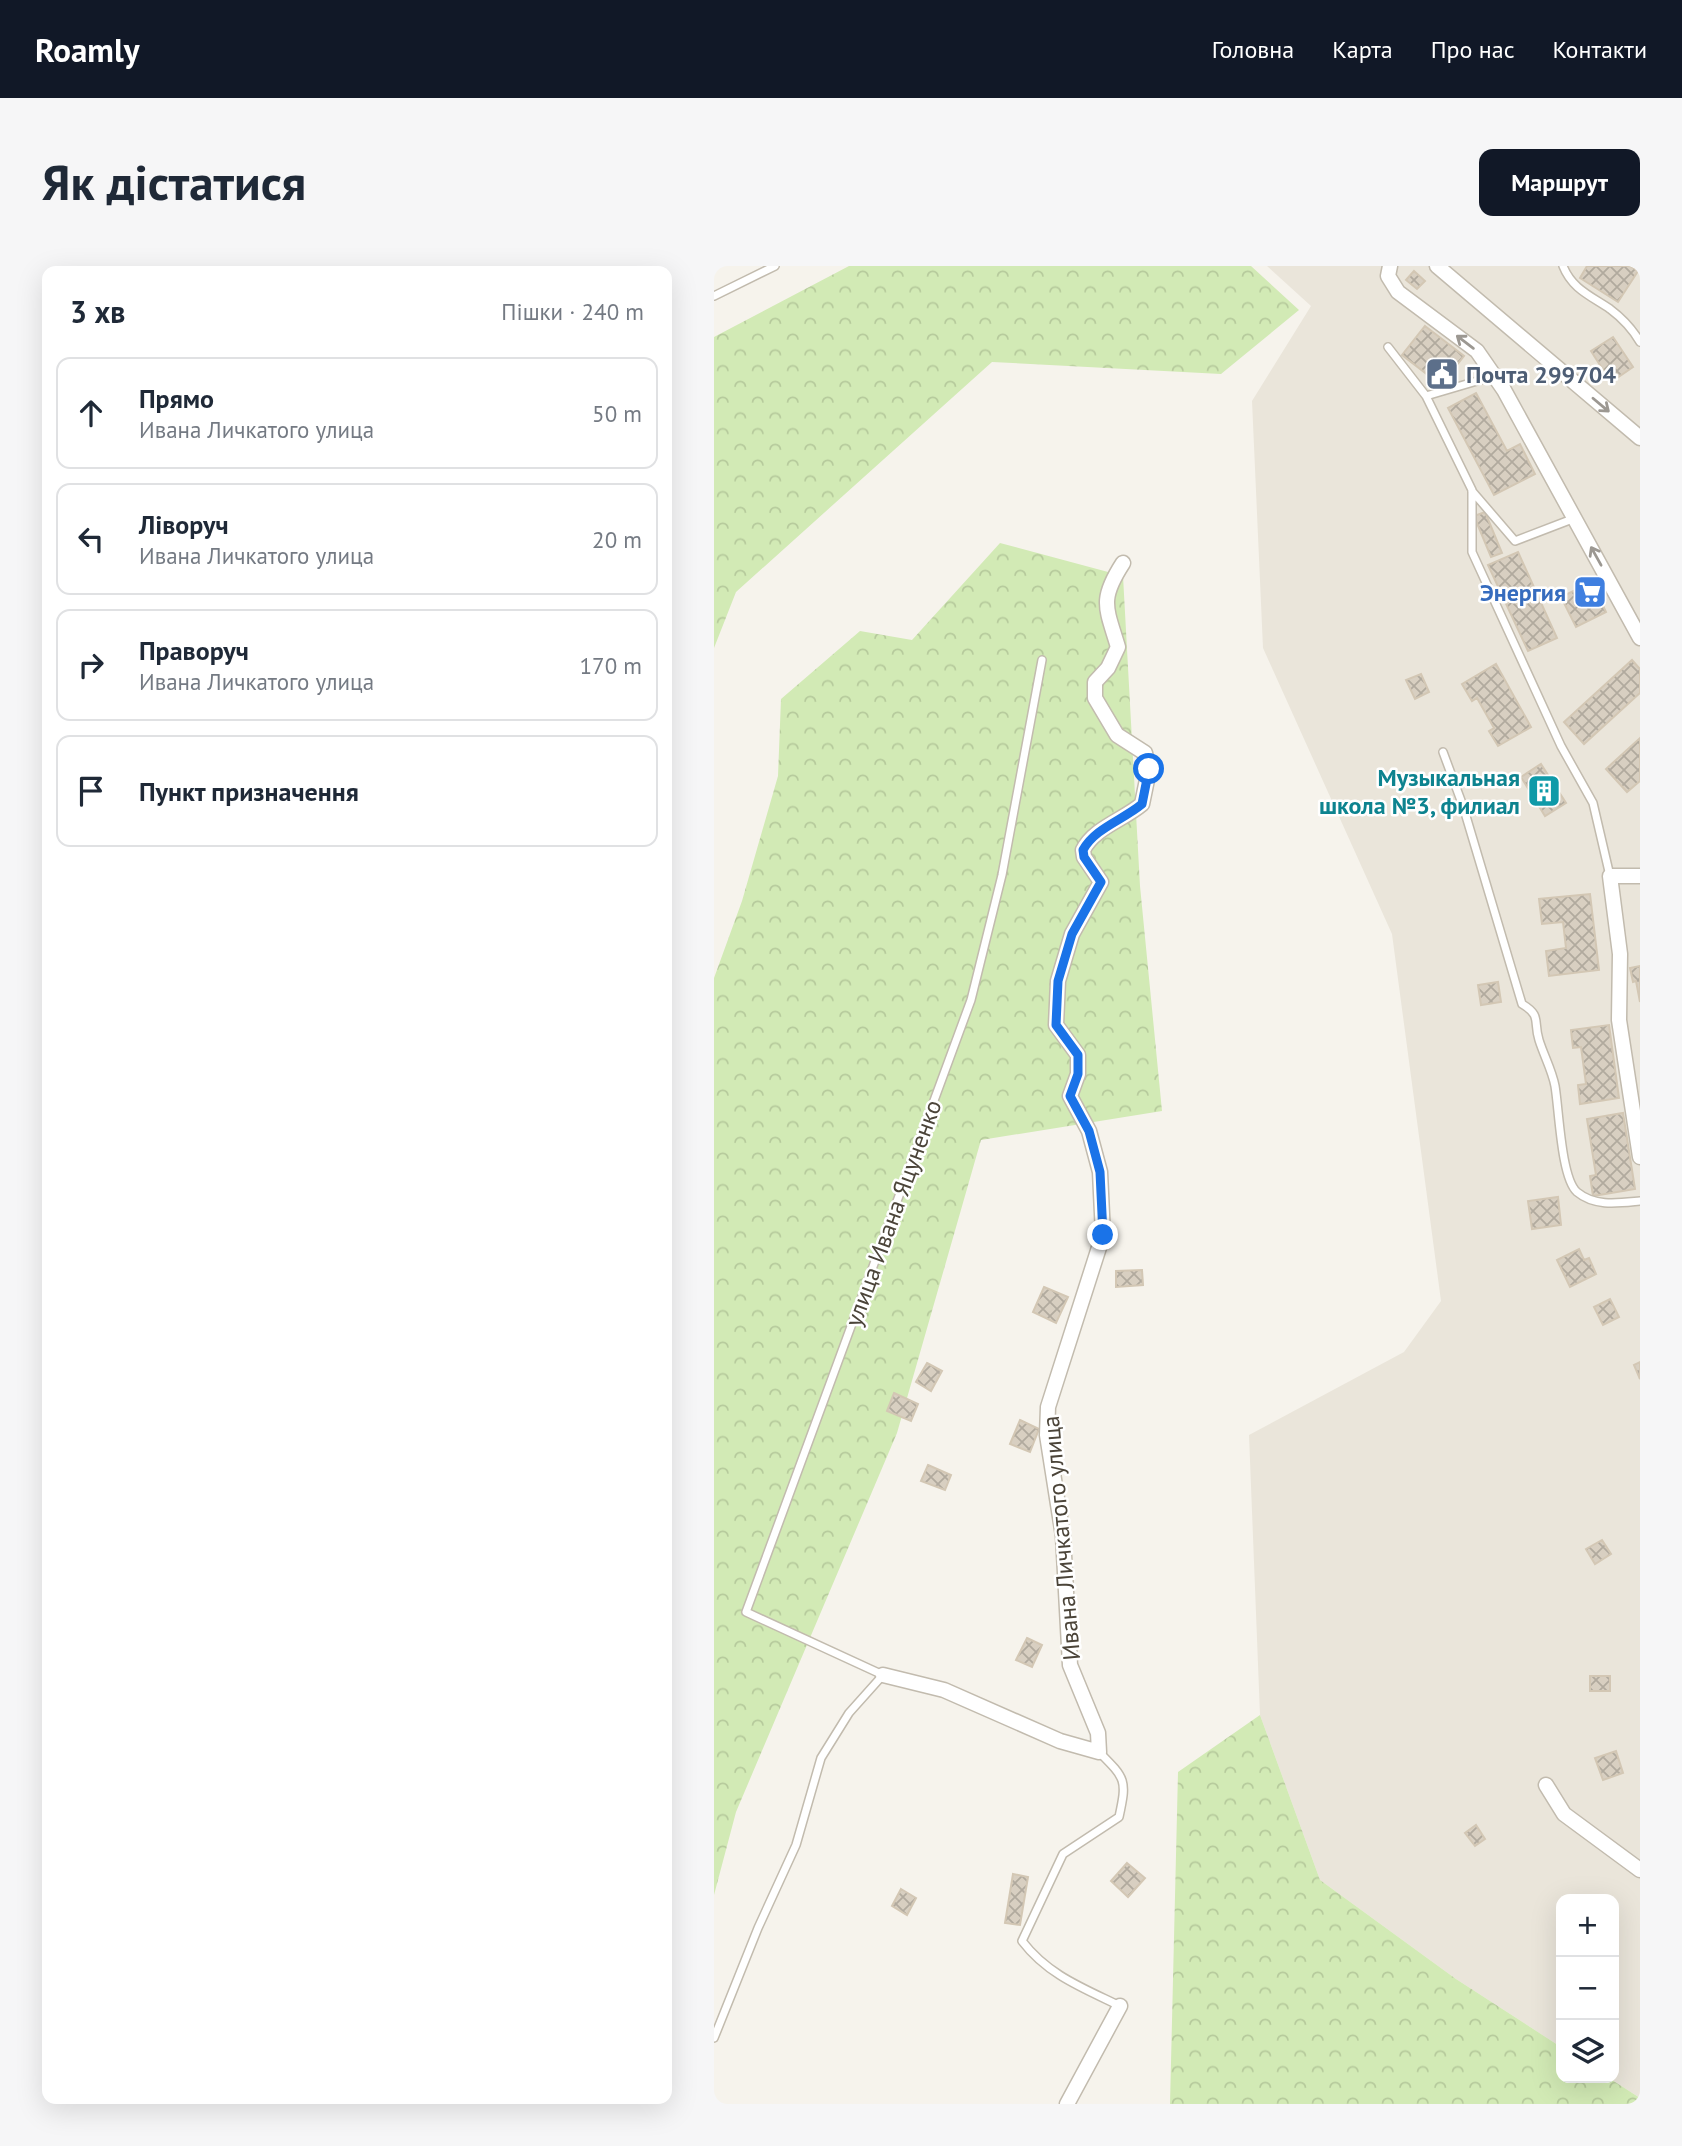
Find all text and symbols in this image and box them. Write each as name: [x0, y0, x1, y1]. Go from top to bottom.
text: Roamly: [35, 28, 139, 71]
text: Головна: [1212, 34, 1294, 65]
text: Карта: [1332, 34, 1393, 65]
text: Про нас: [1431, 34, 1515, 65]
text: Контакти: [1553, 34, 1647, 65]
button: Маршрут: [1479, 149, 1640, 216]
text: Як дістатися: [42, 150, 306, 214]
text: 3 хв: [70, 292, 126, 331]
text: Пішки · 240 m: [501, 297, 644, 326]
one-way arrow: [1456, 335, 1475, 350]
public building icon: Почта 299704: [1423, 355, 1461, 393]
place label: Почта 299704: [1466, 359, 1616, 390]
text: Прямо: [139, 382, 214, 415]
icon: ahead: [72, 394, 110, 432]
one-way arrow: [1592, 398, 1610, 413]
text: 50 m: [592, 399, 642, 428]
text: Ивана Личкатого улица: [139, 415, 374, 444]
text: Ліворуч: [139, 508, 229, 541]
icon: left: [72, 520, 110, 558]
text: 20 m: [592, 525, 642, 554]
text: Ивана Личкатого улица: [139, 541, 374, 570]
one-way arrow: [1589, 547, 1603, 567]
supermarket icon: Энергия: [1571, 573, 1609, 611]
place label: Энергия: [1480, 577, 1566, 608]
text: Праворуч: [139, 634, 249, 667]
icon: right: [72, 646, 110, 684]
text: 170 m: [580, 651, 642, 680]
text: Ивана Личкатого улица: [139, 667, 374, 696]
route start: [1133, 753, 1164, 784]
place label: Музыкальная школа №3, филиал: [1319, 762, 1520, 821]
icon: arrive: [72, 772, 110, 810]
building icon: Музыкальная школа №3, филиал: [1525, 772, 1563, 810]
text: Пункт призначення: [139, 775, 359, 808]
street label: улица Ивана Яцуненко: [838, 1095, 948, 1331]
route end: [1087, 1219, 1118, 1250]
street label: Ивана Личкатого улица: [1035, 1414, 1087, 1662]
map controls: [1556, 1894, 1619, 2083]
button: +: [1556, 1894, 1619, 1957]
button: −: [1556, 1957, 1619, 2020]
button: layers: [1556, 2020, 1619, 2083]

